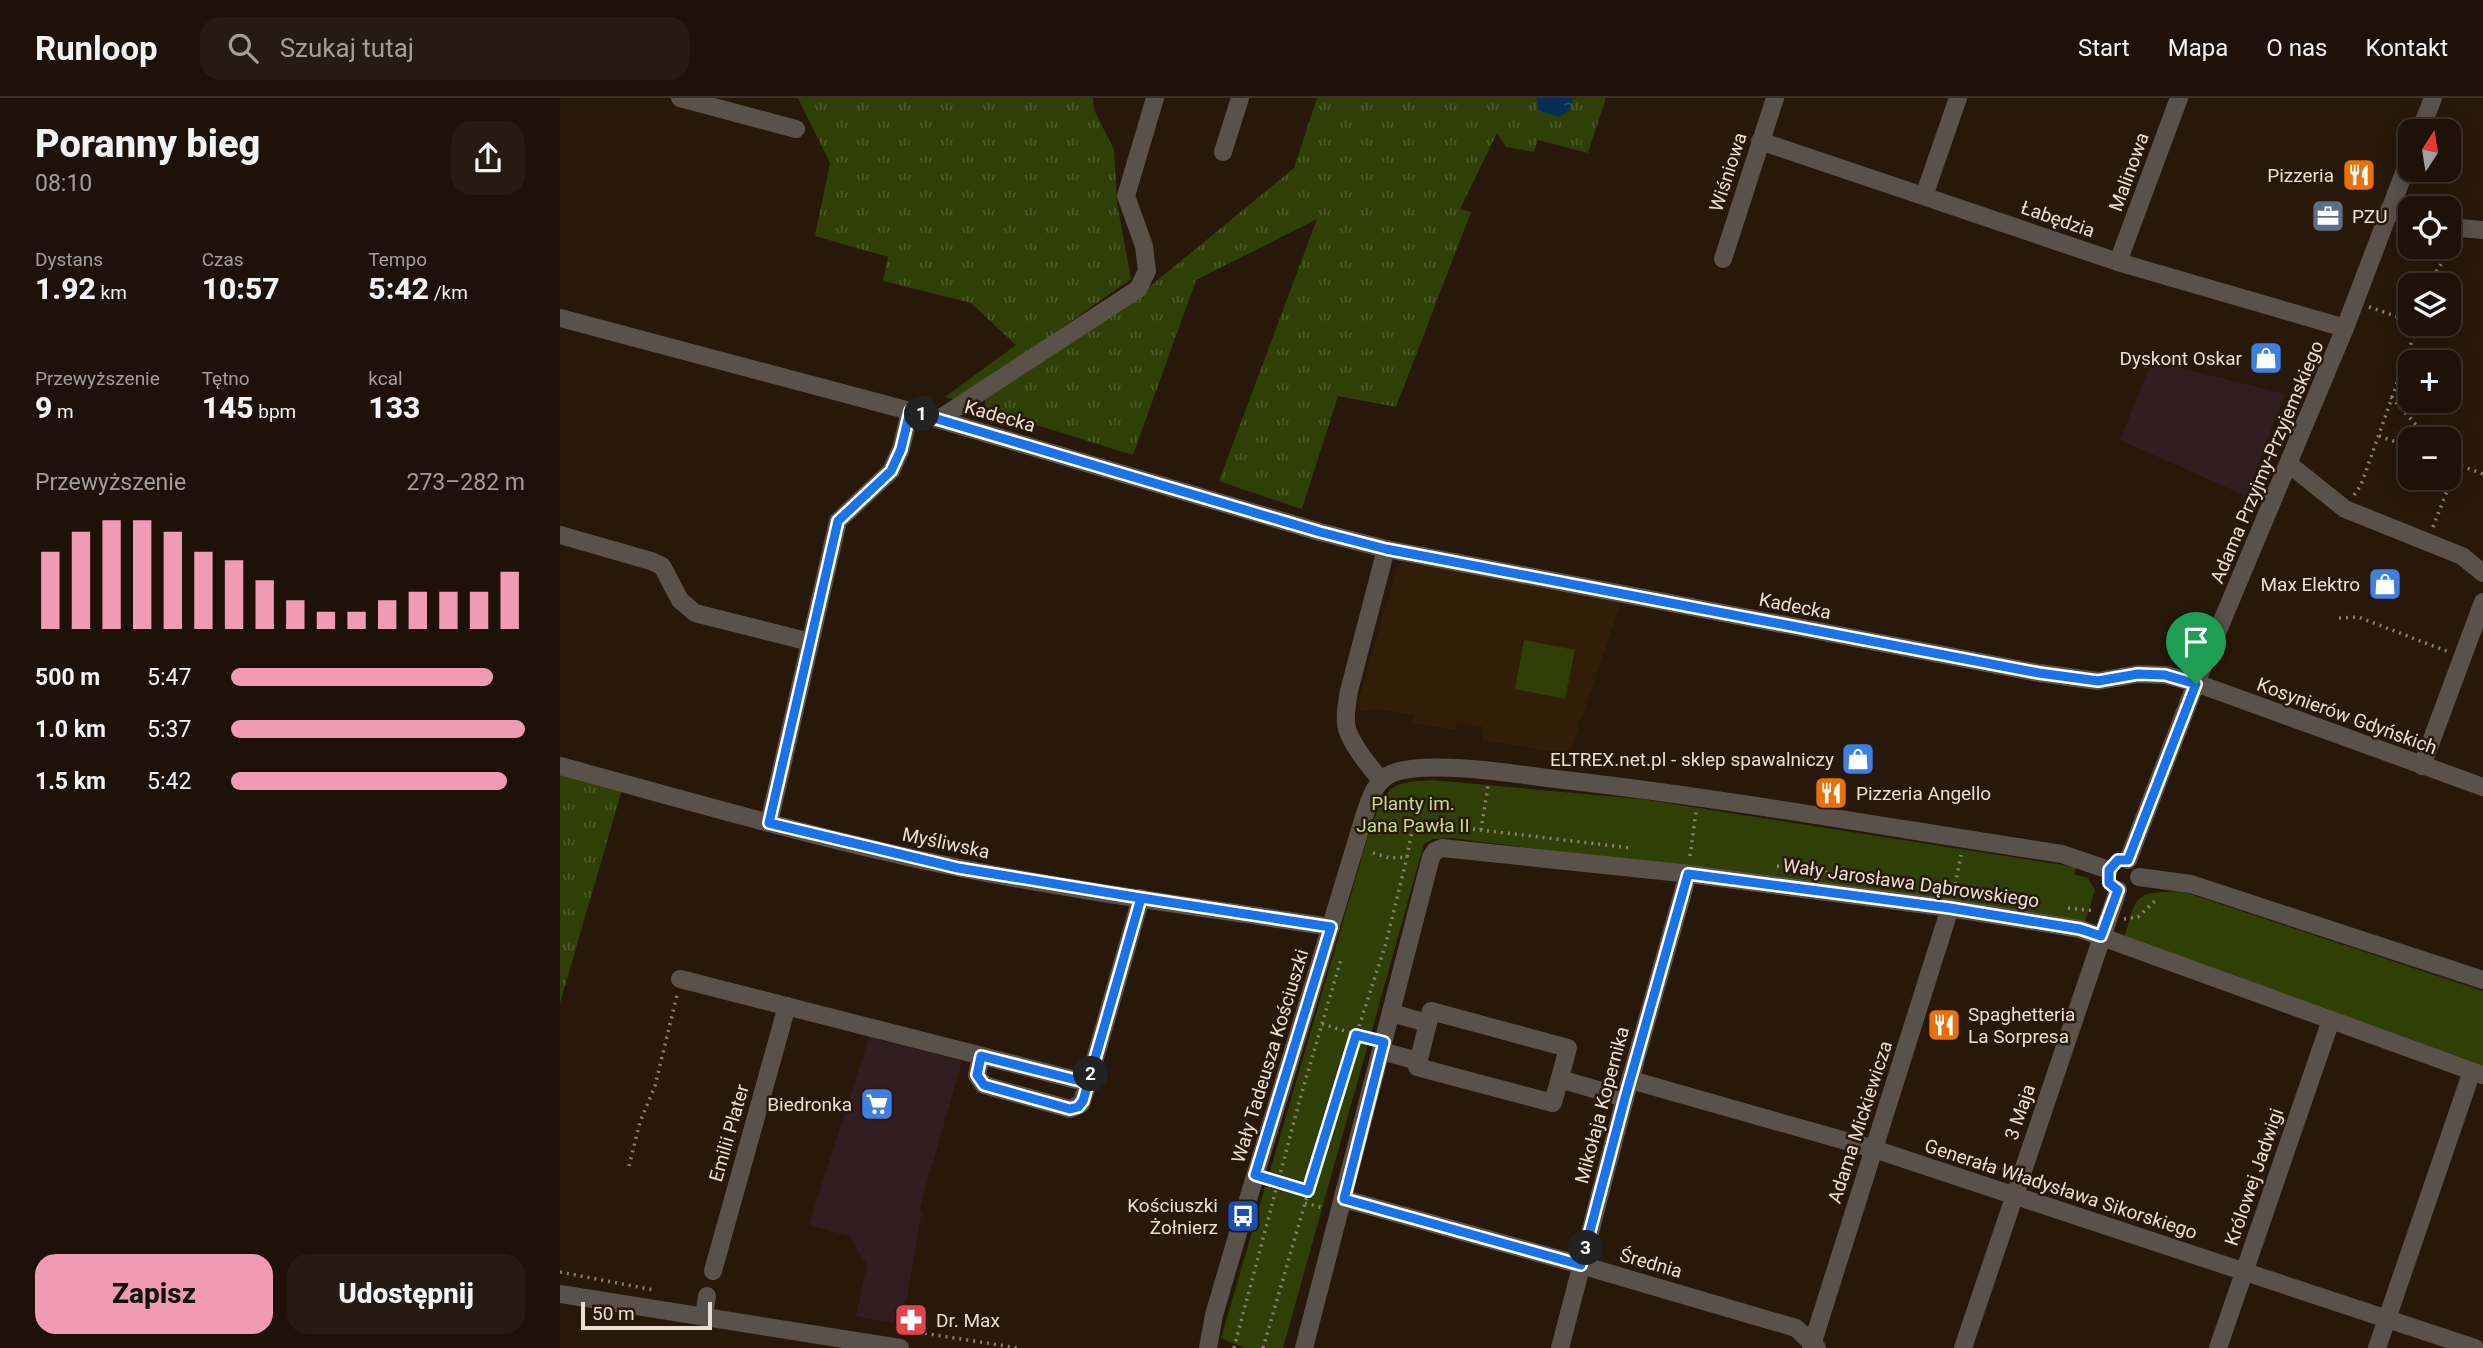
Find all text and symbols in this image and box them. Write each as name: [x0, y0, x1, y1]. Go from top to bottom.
search box: [200, 17, 690, 80]
text: Runloop: [35, 29, 158, 68]
icon: search: [224, 29, 262, 67]
text: Szukaj tutaj: [280, 33, 414, 63]
text: Start: [2078, 34, 2130, 62]
text: Mapa: [2168, 34, 2228, 62]
text: O nas: [2266, 34, 2327, 62]
text: Kontakt: [2365, 34, 2448, 62]
north arrow: [2398, 119, 2460, 182]
map controls: [2398, 119, 2461, 490]
button: share: [451, 121, 525, 195]
text: Poranny bieg: [35, 122, 260, 166]
street label: Malinowa: [2104, 129, 2154, 215]
street label: Wiśniowa: [1704, 130, 1752, 214]
restaurant icon: Pizzeria: [2340, 156, 2378, 194]
place label: Pizzeria: [2267, 164, 2334, 187]
text: 08:10: [35, 170, 92, 197]
street label: Łabędzia: [2018, 196, 2098, 242]
button: locate: [2398, 196, 2461, 259]
office icon: PZU: [2309, 197, 2347, 235]
place label: PZU: [2352, 205, 2387, 228]
text: Dystans: [35, 248, 103, 271]
text: Czas: [202, 248, 244, 271]
text: Tempo: [368, 248, 427, 271]
text: 1.92: [35, 271, 96, 306]
text: 10:57: [202, 271, 280, 306]
text: 5:42: [368, 271, 429, 306]
button: layers: [2398, 273, 2461, 336]
text: km: [96, 281, 127, 304]
text: /km: [429, 281, 468, 304]
street label: Adama Przyjmy-Przyjemskiego: [2205, 337, 2329, 587]
shop icon: Dyskont Oskar: [2247, 339, 2285, 377]
place label: Dyskont Oskar: [2120, 347, 2243, 370]
button: +: [2398, 350, 2461, 413]
text: Przewyższenie: [35, 367, 160, 390]
text: Tętno: [202, 367, 250, 390]
text: kcal: [368, 367, 403, 390]
text: 9: [35, 390, 52, 425]
text: 145: [202, 390, 254, 425]
text: 133: [368, 390, 420, 425]
street label: Kadecka: [962, 395, 1038, 437]
pin: 1: [904, 396, 940, 432]
text: m: [52, 400, 74, 423]
text: bpm: [254, 400, 296, 423]
text: 1: [916, 402, 927, 425]
button: −: [2398, 427, 2461, 490]
text: Przewyższenie: [35, 469, 186, 496]
text: 273–282 m: [406, 469, 525, 496]
shop icon: Max Elektro: [2366, 565, 2404, 603]
place label: Max Elektro: [2261, 573, 2360, 596]
street label: Kadecka: [1757, 588, 1833, 624]
pin: [2166, 612, 2226, 684]
icon: arrive: [2177, 623, 2215, 661]
text: 500 m: [35, 664, 100, 691]
text: 5:47: [147, 664, 191, 691]
street label: Kosynierów Gdyńskich: [2254, 673, 2440, 759]
text: 1.0 km: [35, 716, 106, 743]
text: 5:37: [147, 716, 191, 743]
shop icon: ELTREX.net.pl - sklep spawalniczy: [1839, 740, 1877, 778]
place label: ELTREX.net.pl - sklep spawalniczy: [1550, 748, 1834, 771]
text: 1.5 km: [35, 768, 106, 795]
text: 5:42: [147, 768, 191, 795]
restaurant icon: Pizzeria Angello: [1812, 774, 1850, 812]
place label: Pizzeria Angello: [1856, 782, 1991, 805]
park label: Planty im. Jana Pawła II: [1356, 792, 1470, 837]
street label: Myśliwska: [900, 823, 992, 863]
street label: Wały Jarosława Dąbrowskiego: [1781, 854, 2041, 912]
street label: Wały Tadeusza Kościuszki: [1226, 946, 1314, 1166]
place label: Spaghetteria La Sorpresa: [1968, 1003, 2075, 1048]
restaurant icon: Spaghetteria La Sorpresa: [1925, 1006, 1963, 1044]
street label: Mikołaja Kopernika: [1570, 1024, 1634, 1186]
street label: Adama Mickiewicza: [1823, 1038, 1897, 1206]
pin: 2: [1074, 1056, 1108, 1091]
text: 2: [1085, 1062, 1096, 1085]
street label: Emilii Plater: [704, 1081, 754, 1184]
street label: 3 Maja: [2000, 1081, 2040, 1143]
supermarket icon: Biedronka: [858, 1085, 896, 1123]
place label: Biedronka: [767, 1093, 852, 1116]
street label: Królowej Jadwigi: [2220, 1105, 2288, 1249]
street label: Generała Władysława Sikorskiego: [1922, 1134, 2200, 1244]
place label: Kościuszki Żołnierz: [1127, 1194, 1218, 1239]
bus stop icon: Kościuszki Żołnierz: [1224, 1197, 1262, 1235]
pin: 3: [1569, 1230, 1604, 1266]
text: 3: [1580, 1236, 1591, 1259]
street label: Średnia: [1617, 1243, 1685, 1283]
button: Zapisz: [35, 1254, 273, 1334]
button: Udostępnij: [287, 1254, 525, 1334]
scale bar: [581, 1299, 712, 1331]
pharmacy icon: Dr. Max: [892, 1301, 930, 1339]
text: 50 m: [592, 1302, 635, 1325]
place label: Dr. Max: [936, 1309, 1000, 1332]

